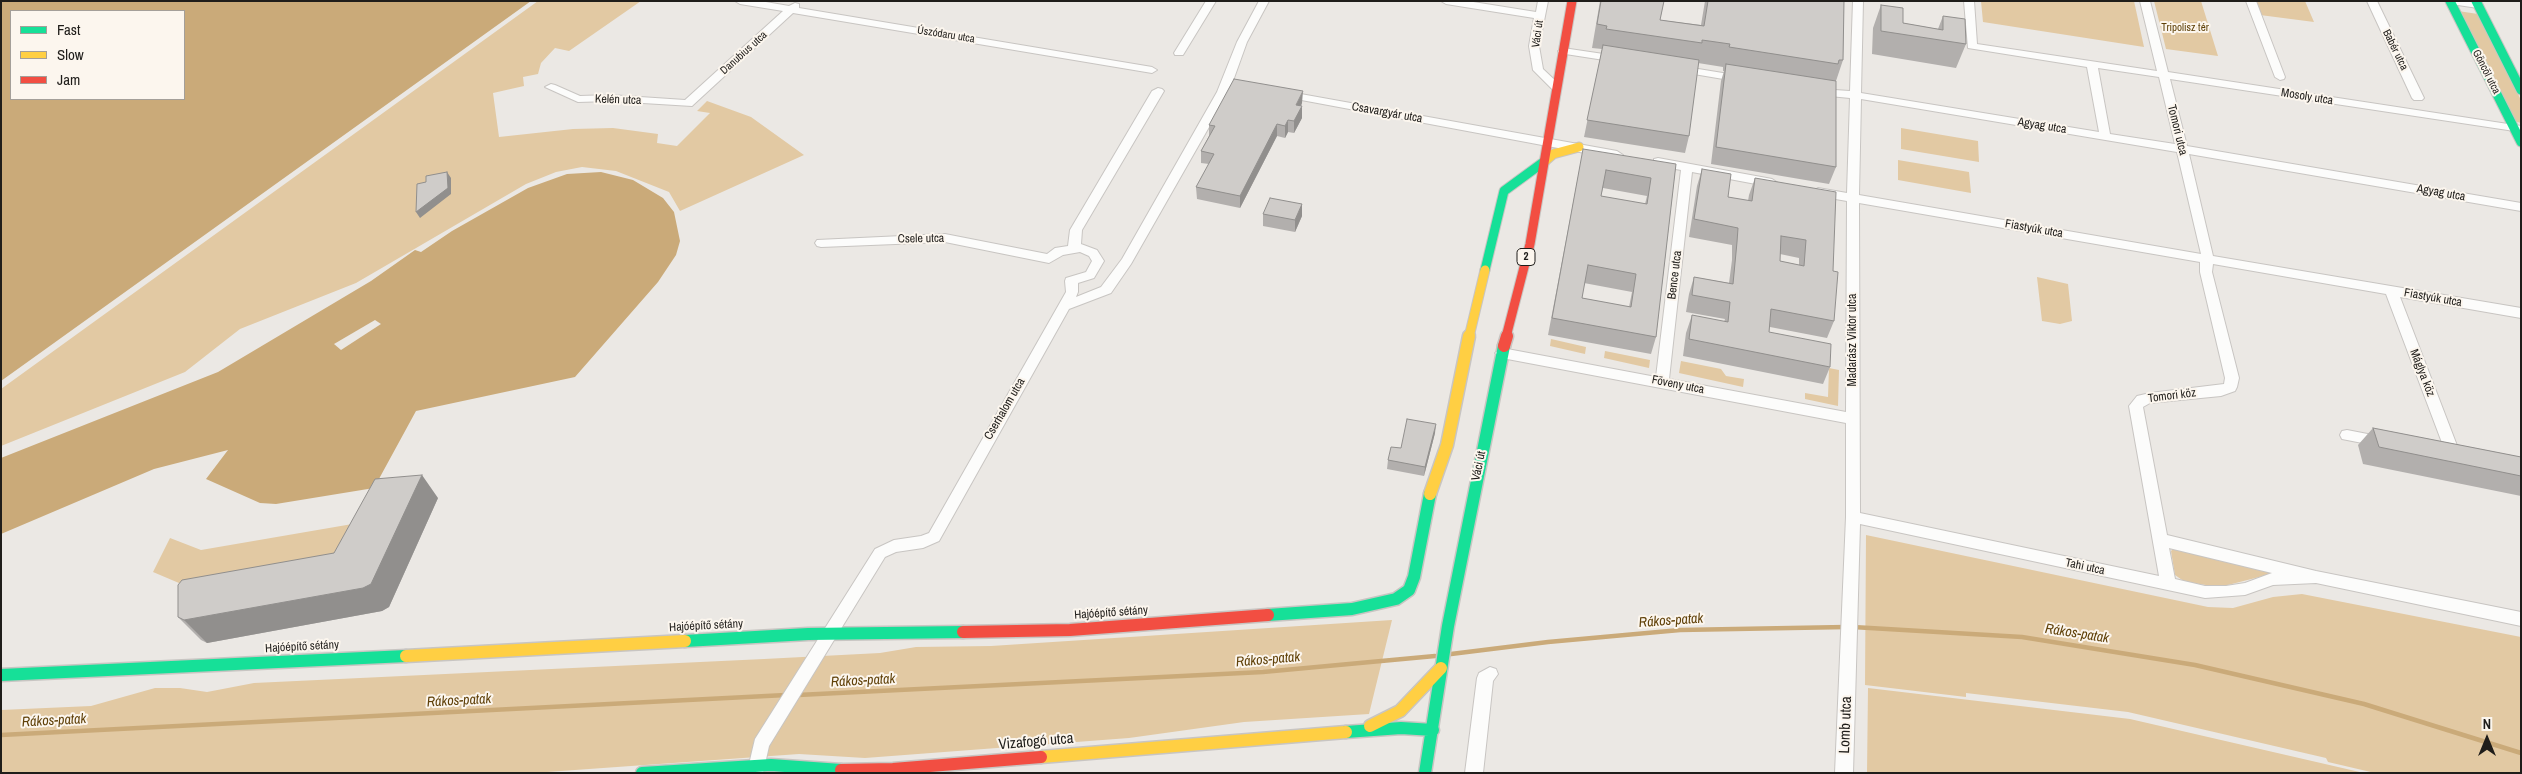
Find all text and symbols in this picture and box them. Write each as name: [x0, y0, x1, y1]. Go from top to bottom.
legend: [10, 10, 185, 100]
text: Fast: [57, 19, 80, 40]
street label: Váci út: [1530, 20, 1546, 48]
park label: Tripolisz tér: [2161, 21, 2209, 35]
street label: Úszódaru utca: [916, 24, 976, 46]
street label: Babér utca: [2380, 28, 2410, 72]
street label: Danubius utca: [718, 29, 770, 77]
text: Slow: [57, 44, 84, 65]
street label: Göncöl utca: [2469, 48, 2503, 96]
text: Jam: [57, 69, 80, 90]
street label: Mosoly utca: [2280, 86, 2334, 108]
street label: Kelén utca: [595, 92, 641, 108]
street label: Csavargyár utca: [1350, 100, 1424, 126]
street label: Tomori utca: [2164, 103, 2190, 157]
street label: Agyag utca: [2017, 115, 2067, 137]
street label: Agyag utca: [2416, 182, 2466, 204]
street label: Fiastyúk utca: [2004, 217, 2064, 241]
street label: Csele utca: [898, 231, 944, 247]
road number: 2: [1517, 248, 1535, 266]
street label: Bence utca: [1665, 250, 1685, 300]
street label: Fiastyúk utca: [2403, 286, 2463, 310]
street label: Madarász Viktor utca: [1846, 294, 1860, 386]
street label: Máglya köz: [2406, 347, 2438, 399]
street label: Föveny utca: [1651, 373, 1705, 397]
street label: Cserhalom utca: [982, 376, 1028, 442]
street label: Tomori köz: [2147, 386, 2197, 406]
street label: Váci út: [1469, 450, 1489, 482]
street label: Tahi utca: [2064, 556, 2106, 578]
street label: Hajóépítő sétány: [1074, 603, 1148, 623]
water label: Rákos-patak: [1638, 610, 1704, 632]
street label: Hajóépítő sétány: [669, 617, 743, 635]
water label: Rákos-patak: [2044, 621, 2110, 647]
street label: Hajóépítő sétány: [265, 638, 339, 656]
water label: Rákos-patak: [1235, 649, 1301, 671]
water label: Rákos-patak: [830, 671, 896, 691]
water label: Rákos-patak: [426, 691, 492, 711]
street label: Lomb utca: [1836, 696, 1856, 754]
water label: Rákos-patak: [21, 711, 87, 731]
north arrow: [2462, 714, 2512, 764]
text: N: [2483, 715, 2491, 733]
street label: Vizafogó utca: [998, 730, 1074, 754]

